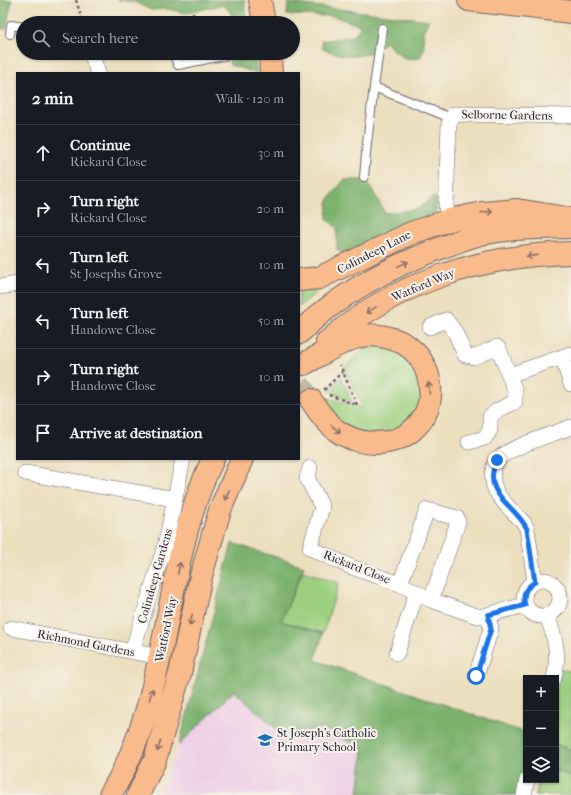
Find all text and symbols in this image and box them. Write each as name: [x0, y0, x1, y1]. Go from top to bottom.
search box: [16, 16, 300, 60]
icon: search: [30, 27, 52, 49]
text: Search here: [62, 29, 138, 47]
text: 2 min: [32, 88, 73, 108]
text: Walk · 120 m: [216, 91, 284, 106]
street label: Selborne Gardens: [461, 107, 553, 123]
text: Continue: [70, 136, 130, 154]
icon: ahead: [32, 142, 54, 164]
text: 30 m: [258, 145, 284, 160]
text: Rickard Close: [70, 154, 147, 169]
text: Turn right: [70, 192, 139, 210]
icon: right: [32, 198, 54, 220]
text: 20 m: [257, 201, 284, 216]
one-way arrow: [480, 209, 493, 216]
text: Rickard Close: [70, 210, 147, 225]
street label: Colindeep Lane: [335, 227, 413, 277]
text: Turn left: [70, 248, 128, 266]
one-way arrow: [526, 252, 539, 259]
icon: left: [32, 254, 54, 276]
text: 10 m: [259, 257, 284, 272]
one-way arrow: [396, 260, 408, 267]
street label: Watford Way: [388, 265, 457, 305]
text: St Josephs Grove: [70, 266, 162, 281]
text: Turn left: [70, 304, 128, 322]
one-way arrow: [366, 306, 377, 314]
icon: left: [32, 310, 54, 332]
text: 50 m: [258, 313, 284, 328]
text: Handowe Close: [70, 322, 156, 337]
text: Turn right: [70, 360, 139, 378]
icon: right: [32, 366, 54, 388]
text: 10 m: [259, 369, 284, 384]
text: Handowe Close: [70, 378, 156, 393]
one-way arrow: [426, 382, 433, 395]
icon: arrive: [32, 422, 54, 444]
text: Arrive at destination: [70, 424, 202, 442]
one-way arrow: [331, 425, 342, 434]
route end: [488, 451, 506, 469]
one-way arrow: [222, 489, 230, 501]
street label: Colindeep Gardens: [135, 526, 175, 625]
street label: Rickard Close: [321, 547, 393, 587]
one-way arrow: [175, 561, 183, 574]
street label: Watford Way: [152, 594, 180, 664]
one-way arrow: [186, 613, 194, 626]
street label: Richmond Gardens: [36, 627, 136, 659]
route start: [467, 667, 485, 685]
map controls: [523, 675, 559, 783]
button: +: [523, 675, 559, 711]
one-way arrow: [148, 688, 155, 701]
button: −: [523, 711, 559, 747]
place label: St Joseph's Catholic Primary School: [277, 726, 376, 754]
school or university icon: St Joseph's Catholic Primary School: [256, 731, 274, 749]
one-way arrow: [155, 739, 162, 752]
button: layers: [523, 747, 559, 783]

